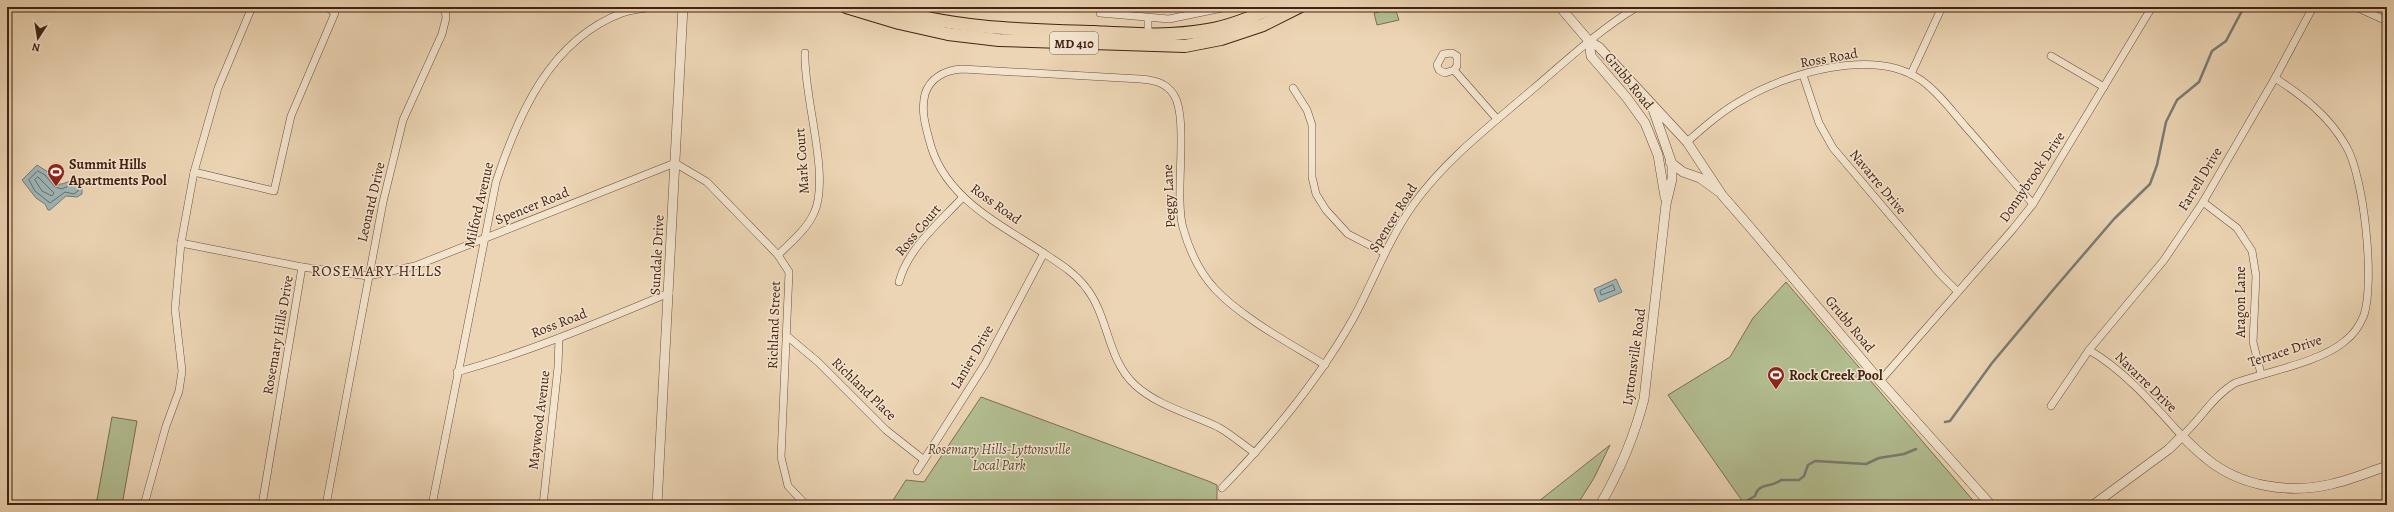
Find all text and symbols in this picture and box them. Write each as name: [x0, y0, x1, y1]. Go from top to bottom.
north arrow: [18, 18, 58, 58]
road number: MD 410: [1050, 32, 1098, 54]
text: N: [31, 39, 42, 55]
street label: Ross Road: [1799, 44, 1860, 72]
street label: Grubb Road: [1600, 49, 1658, 114]
street label: Mark Court: [790, 127, 814, 195]
street label: Donnybrook Drive: [1995, 128, 2069, 226]
street label: Farrell Drive: [2174, 144, 2226, 214]
street label: Navarre Drive: [1845, 145, 1911, 219]
place label: Summit Hills Apartments Pool: [68, 155, 167, 190]
street label: Leonard Drive: [353, 160, 389, 244]
street label: Milford Avenue: [460, 160, 498, 250]
sports icon: Summit Hills Apartments Pool: [46, 162, 66, 187]
street label: Peggy Lane: [1158, 164, 1180, 228]
street label: Ross Road: [967, 179, 1026, 229]
street label: Spencer Road: [1364, 179, 1422, 256]
street label: Spencer Road: [492, 182, 572, 229]
street label: Ross Court: [891, 200, 945, 260]
street label: Sundale Drive: [645, 214, 669, 296]
district label: ROSEMARY HILLS: [311, 261, 443, 281]
street label: Aragon Lane: [2231, 266, 2250, 339]
street label: Rosemary Hills Drive: [258, 274, 298, 396]
street label: Richland Street: [763, 280, 785, 369]
street label: Grubb Road: [1821, 292, 1879, 357]
street label: Ross Road: [528, 304, 590, 342]
street label: Lyttonsville Road: [1618, 307, 1650, 407]
street label: Lanier Drive: [946, 321, 998, 393]
street label: Terrace Drive: [2246, 330, 2324, 372]
street label: Navarre Drive: [2111, 348, 2181, 416]
street label: Richland Place: [827, 353, 901, 425]
sports icon: Rock Creek Pool: [1766, 365, 1786, 390]
place label: Rock Creek Pool: [1789, 366, 1883, 385]
street label: Maywood Avenue: [523, 369, 555, 471]
park label: Rosemary Hills-Lyttonsville Local Park: [928, 440, 1070, 475]

